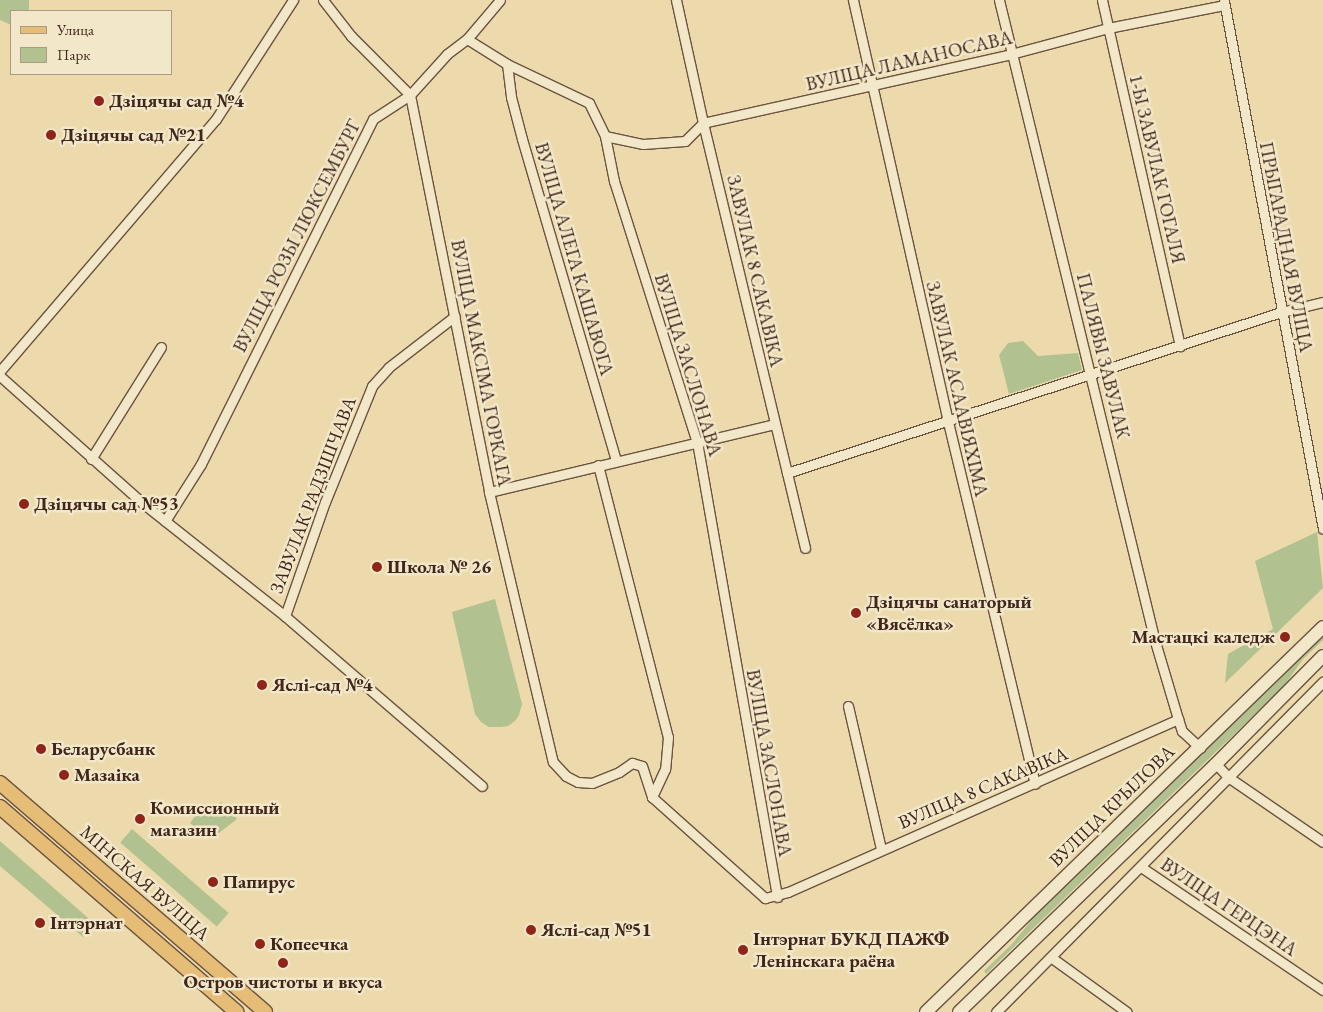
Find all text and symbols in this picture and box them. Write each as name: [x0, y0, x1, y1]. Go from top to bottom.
legend: [10, 10, 172, 75]
text: Улица: [57, 20, 94, 39]
street label: ВУЛІЦА ЛАМАНОСАВА: [804, 26, 1014, 96]
text: Парк: [57, 45, 90, 64]
street label: 1-Ы ЗАВУЛАК ГОГАЛЯ: [1124, 72, 1190, 266]
place label: Дзіцячы сад №4: [109, 90, 244, 112]
marker: Дзіцячы сад №4: [93, 95, 105, 107]
street label: ВУЛІЦА РОЗЫ ЛЮКСЕМБУРГ: [228, 116, 366, 356]
place label: Дзіцячы сад №21: [61, 124, 206, 146]
marker: Дзіцячы сад №21: [45, 129, 57, 141]
street label: ВУЛІЦА АЛЕГА КАШАВОГА: [530, 140, 618, 378]
street label: ПРЫГАРАДНАЯ ВУЛІЦА: [1254, 140, 1318, 354]
street label: ЗАВУЛАК 8 САКАВІКА: [722, 173, 788, 369]
street label: ВУЛІЦА МАКСІМА ГОРКАГА: [446, 238, 516, 488]
street label: ВУЛІЦА ЗАСЛОНАВА: [649, 271, 727, 459]
street label: ПАЛЯВЫ ЗАВУЛАК: [1071, 271, 1135, 441]
street label: ЗАВУЛАК АСААВІЯХІМА: [921, 279, 993, 499]
street label: ЗАВУЛАК РАДЗІШЧАВА: [265, 393, 361, 597]
place label: Дзіцячы сад №53: [34, 493, 179, 515]
marker: Дзіцячы сад №53: [18, 498, 30, 510]
place label: Школа № 26: [387, 556, 491, 578]
marker: Школа № 26: [371, 561, 383, 573]
place label: Дзіцячы санаторый «Вясёлка»: [866, 591, 1032, 635]
marker: Дзіцячы санаторый «Вясёлка»: [850, 607, 862, 619]
place label: Мастацкі каледж: [1131, 626, 1275, 648]
marker: Мастацкі каледж: [1279, 631, 1291, 643]
street label: ВУЛІЦА ЗАСЛОНАВА: [741, 668, 797, 858]
place label: Яслі-сад №4: [272, 674, 373, 696]
marker: Яслі-сад №4: [256, 679, 268, 691]
place label: Беларусбанк: [51, 738, 155, 760]
street label: ВУЛІЦА КРЫЛОВА: [1045, 740, 1179, 872]
street label: ВУЛІЦА 8 САКАВІКА: [895, 742, 1071, 834]
marker: Беларусбанк: [35, 743, 47, 755]
place label: Мазаіка: [74, 764, 140, 786]
marker: Мазаіка: [58, 769, 70, 781]
place label: Комиссионный магазин: [150, 797, 279, 841]
marker: Комиссионный магазин: [134, 813, 146, 825]
street label: МІНСКАЯ ВУЛІЦА: [76, 821, 214, 945]
street label: ВУЛІЦА ГЕРЦЭНА: [1156, 853, 1302, 961]
place label: Папирус: [223, 871, 295, 893]
marker: Папирус: [207, 876, 219, 888]
place label: Інтэрнат: [50, 912, 123, 934]
marker: Інтэрнат: [34, 917, 46, 929]
place label: Яслі-сад №51: [541, 919, 652, 941]
marker: Яслі-сад №51: [525, 924, 537, 936]
place label: Інтэрнат БУКД ПАЖФ Ленінскага раёна: [753, 928, 949, 972]
place label: Копеечка: [270, 933, 348, 955]
marker: Копеечка: [254, 938, 266, 950]
marker: Інтэрнат БУКД ПАЖФ Ленінскага раёна: [737, 944, 749, 956]
marker: Остров чистоты и вкуса: [277, 957, 289, 969]
place label: Остров чистоты и вкуса: [183, 971, 383, 993]

